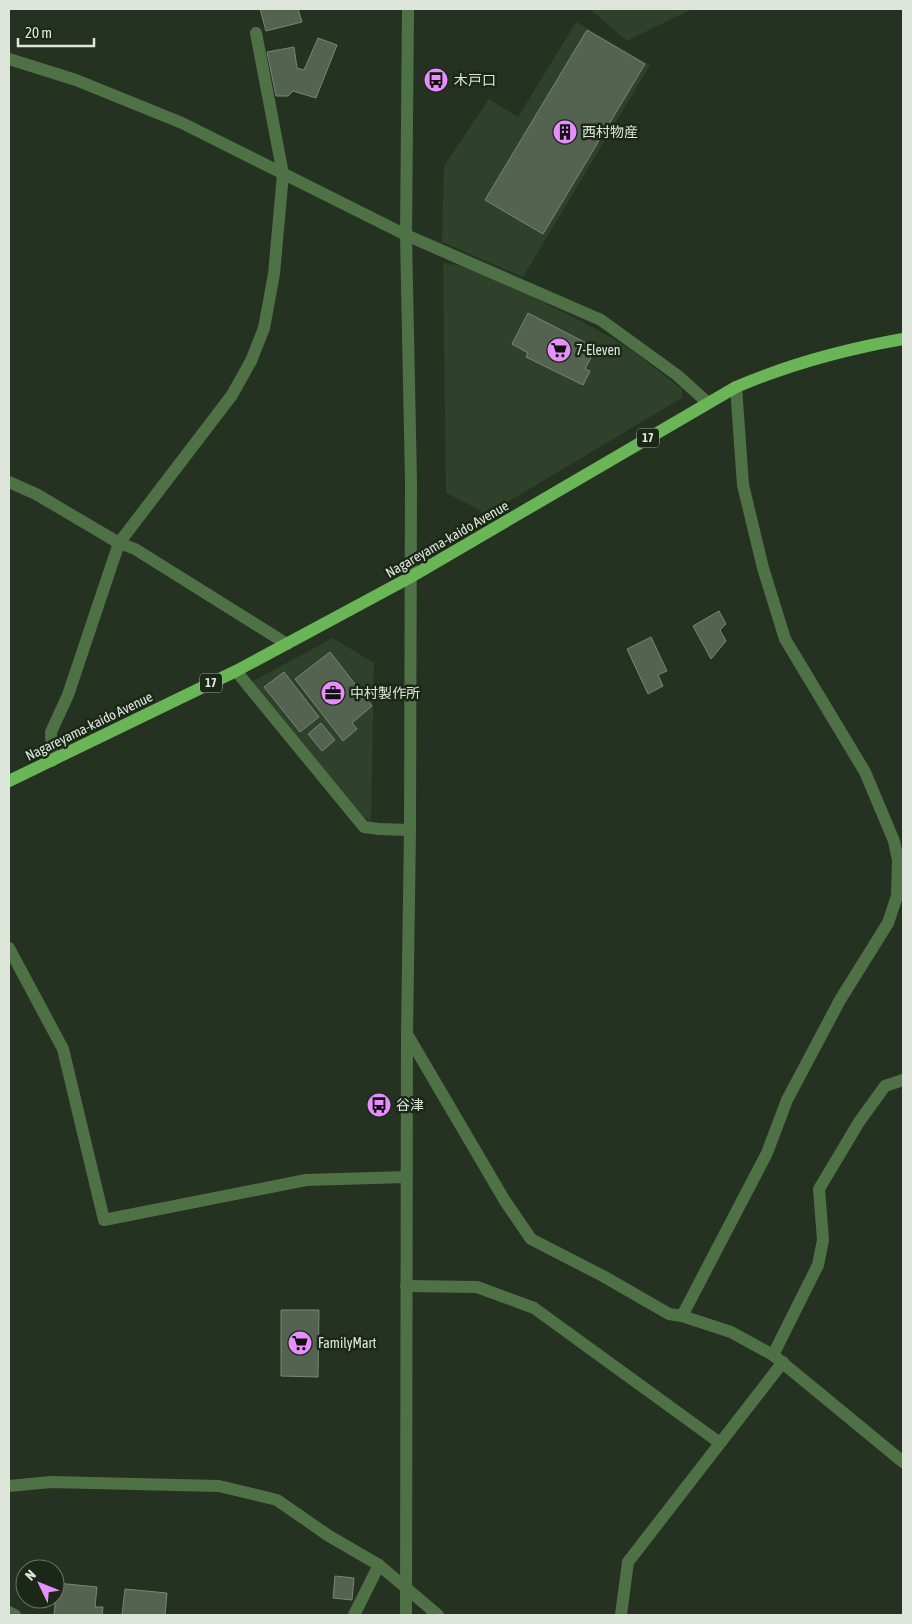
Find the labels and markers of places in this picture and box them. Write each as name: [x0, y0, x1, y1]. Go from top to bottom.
bus stop icon: 木戸口: [423, 67, 449, 93]
place label: 木戸口: [454, 72, 496, 88]
building icon: 西村物産: [552, 119, 578, 145]
place label: 西村物産: [582, 124, 638, 140]
supermarket icon: 7-Eleven: [546, 337, 572, 363]
place label: 7-Eleven: [576, 342, 621, 358]
office icon: 中村製作所: [320, 680, 346, 706]
place label: 中村製作所: [350, 685, 420, 701]
bus stop icon: 谷津: [366, 1092, 392, 1118]
place label: 谷津: [396, 1097, 424, 1113]
supermarket icon: FamilyMart: [287, 1330, 313, 1356]
place label: FamilyMart: [318, 1335, 376, 1351]

